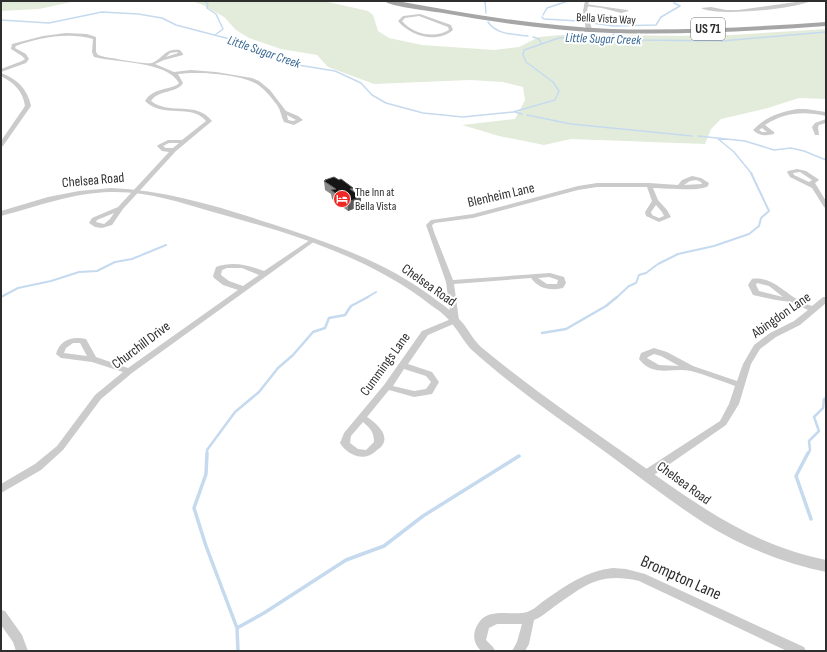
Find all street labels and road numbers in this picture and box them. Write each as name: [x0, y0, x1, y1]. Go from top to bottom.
street label: Bella Vista Way: [576, 10, 637, 28]
road number: US 71: [691, 18, 725, 40]
street label: Chelsea Road: [61, 169, 125, 191]
street label: Blenheim Lane: [466, 179, 536, 211]
street label: Chelsea Road: [398, 260, 460, 310]
street label: Abingdon Lane: [747, 288, 814, 342]
street label: Churchill Drive: [109, 318, 173, 372]
street label: Cummings Lane: [356, 329, 414, 399]
street label: Chelsea Road: [654, 458, 714, 508]
street label: Brompton Lane: [638, 551, 725, 605]

